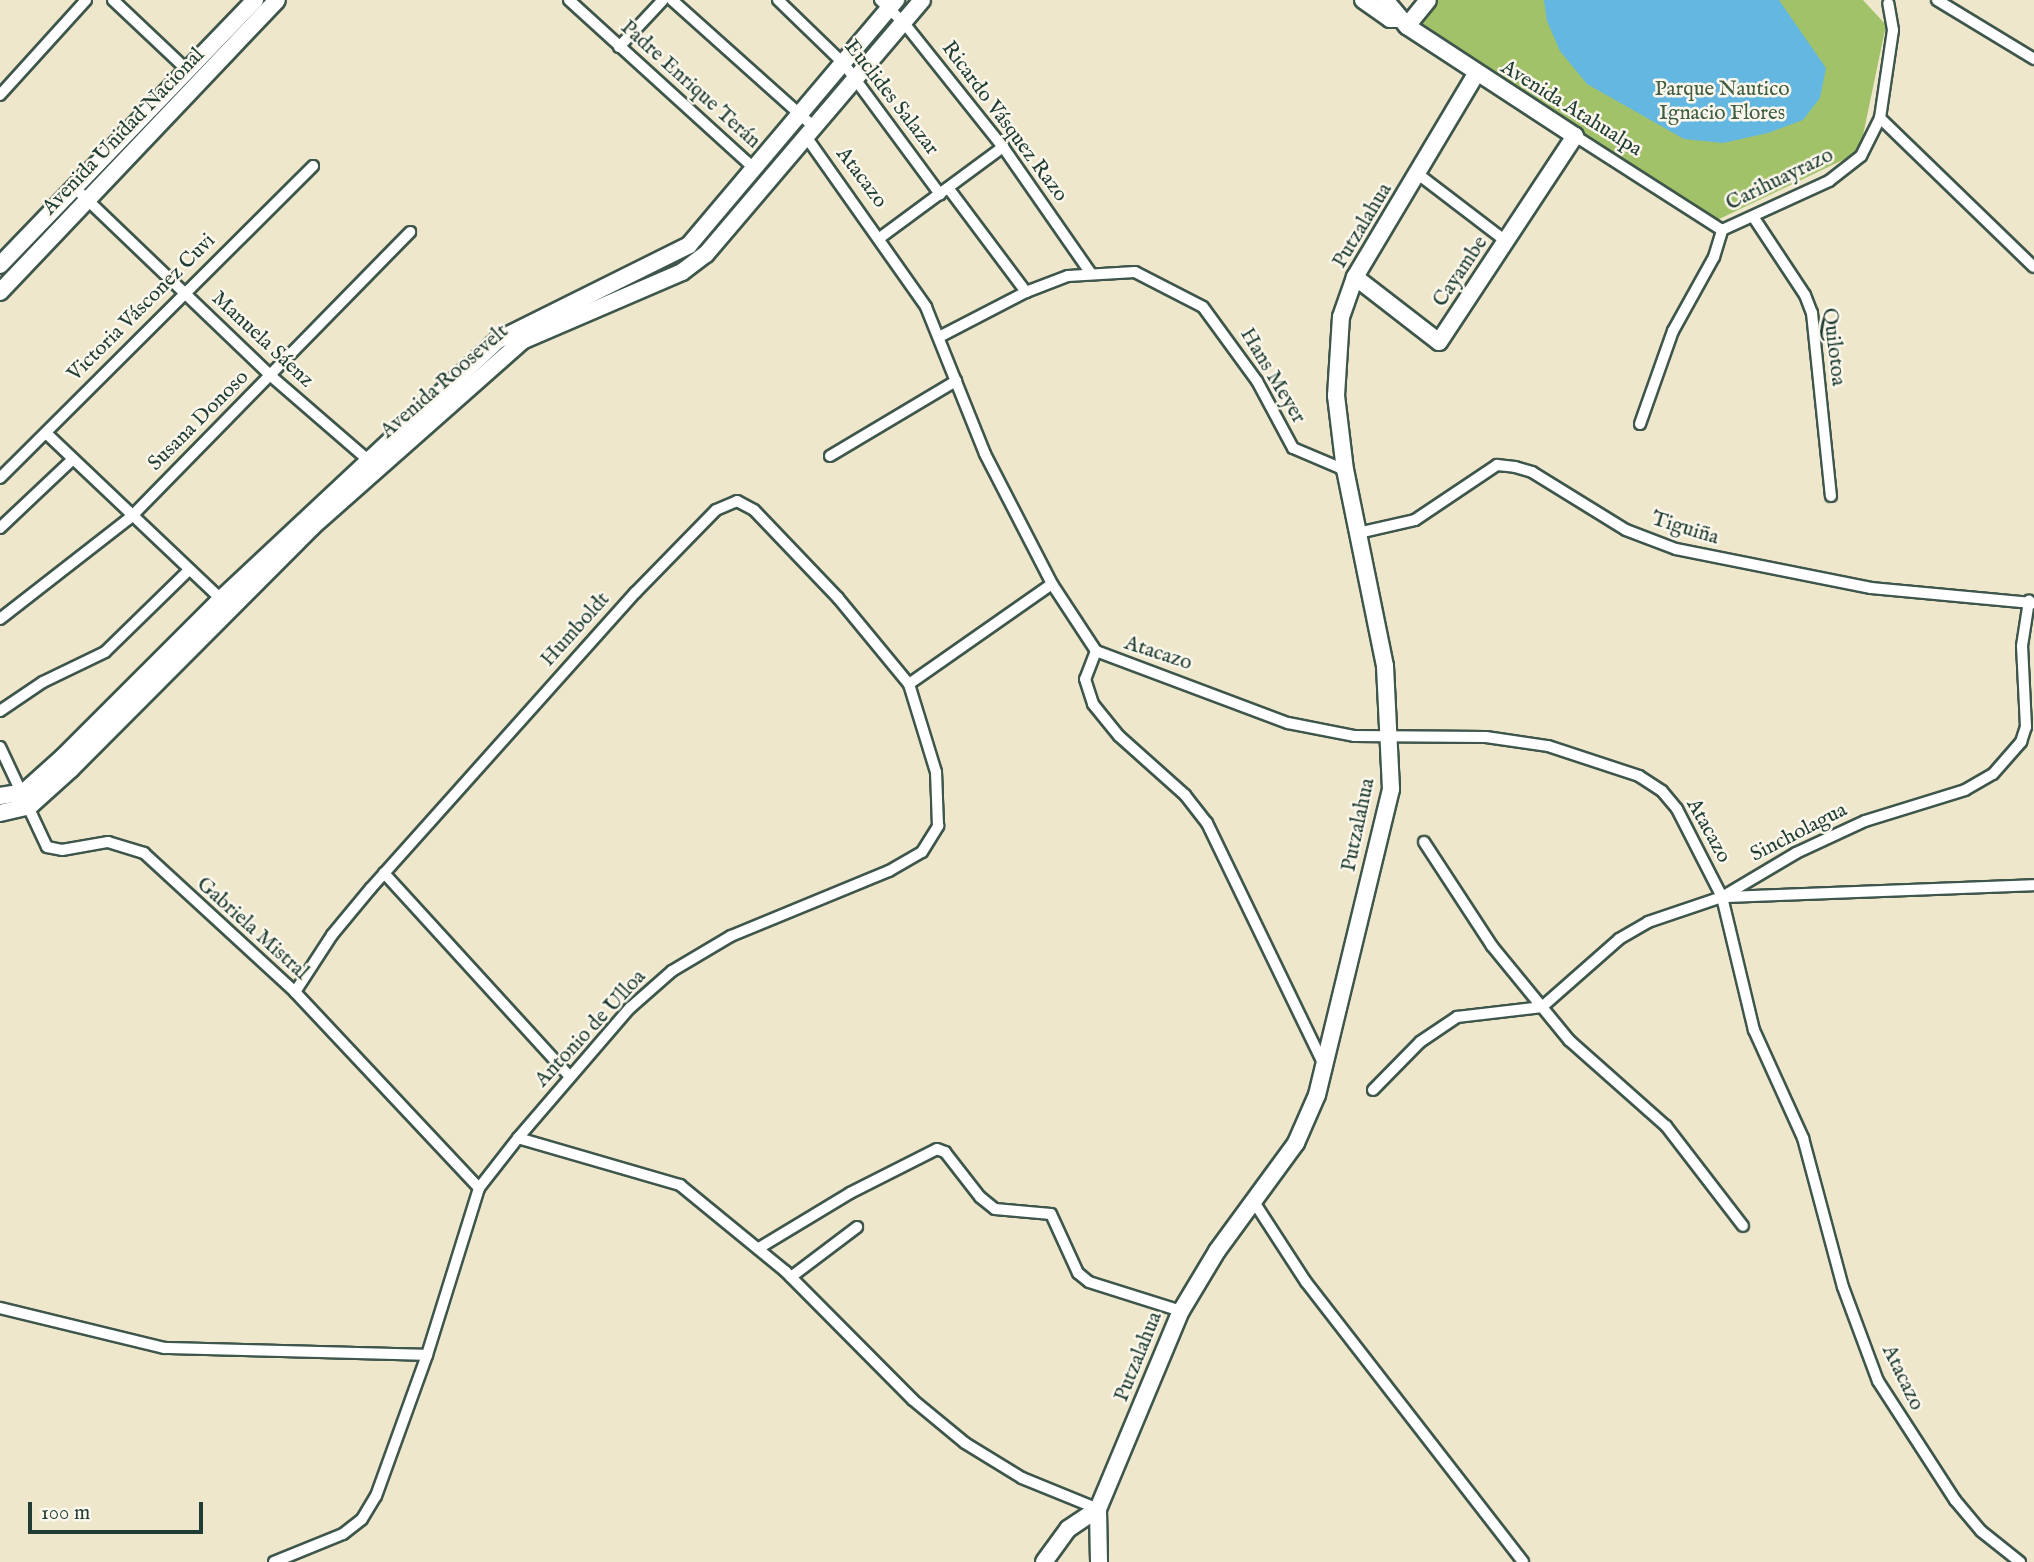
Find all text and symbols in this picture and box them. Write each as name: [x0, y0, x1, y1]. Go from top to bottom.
street label: Padre Enrique Terán: [615, 15, 765, 155]
street label: Euclides Salazar: [838, 35, 944, 161]
street label: Ricardo Vásquez Razo: [935, 37, 1073, 207]
street label: Avenida Unidad Nacional: [38, 43, 210, 221]
street label: Avenida Atahualpa: [1496, 55, 1646, 163]
park label: Parque Nautico Ignacio Flores: [1655, 77, 1789, 127]
street label: Atacazo: [830, 143, 892, 213]
street label: Carihuayrazo: [1722, 143, 1838, 217]
street label: Putzalahua: [1328, 179, 1398, 273]
street label: Victoria Vásconez Cuvi: [63, 229, 221, 387]
street label: Cayambe: [1428, 232, 1494, 312]
street label: Manuela Sáenz: [206, 286, 318, 394]
street label: Quilotoa: [1816, 307, 1850, 387]
street label: Avenida Roosevelt: [376, 320, 514, 444]
street label: Hans Meyer: [1234, 324, 1310, 428]
street label: Susana Donoso: [143, 365, 255, 477]
street label: Tiguiña: [1648, 507, 1722, 551]
street label: Humboldt: [536, 588, 616, 672]
street label: Atacazo: [1121, 631, 1195, 677]
street label: Putzalahua: [1337, 776, 1381, 874]
street label: Atacazo: [1680, 794, 1736, 868]
street label: Sincholagua: [1746, 798, 1852, 868]
street label: Gabriela Mistral: [191, 872, 313, 986]
street label: Antonio de Ulloa: [530, 965, 652, 1093]
street label: Putzalahua: [1110, 1308, 1168, 1406]
street label: Atacazo: [1875, 1341, 1929, 1415]
scale bar: [32, 1488, 206, 1532]
text: 100 m: [41, 1500, 90, 1527]

